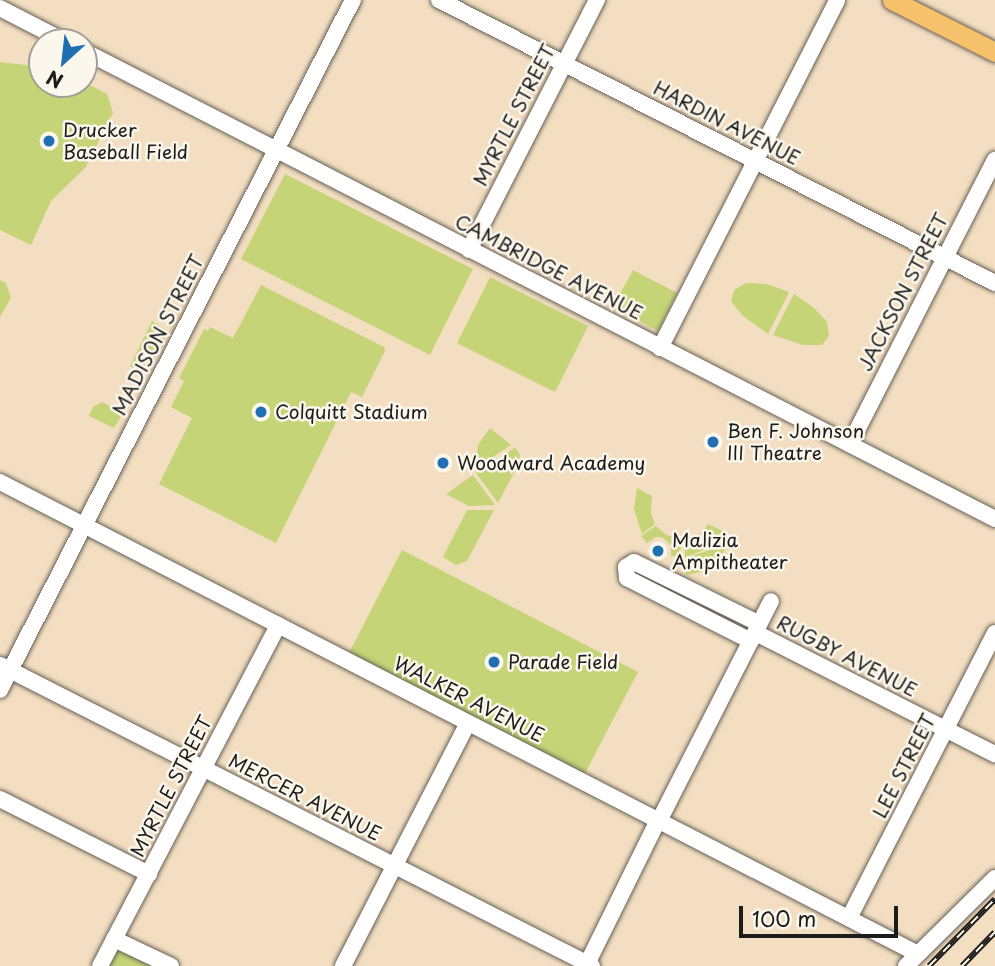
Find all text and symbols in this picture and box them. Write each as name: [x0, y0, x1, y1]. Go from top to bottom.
north arrow: [28, 28, 98, 98]
street label: MYRTLE STREET: [468, 40, 560, 190]
text: N: [41, 64, 67, 96]
street label: HARDIN AVENUE: [649, 76, 805, 170]
place label: Drucker Baseball Field: [63, 119, 189, 163]
marker: Drucker Baseball Field: [41, 133, 57, 149]
street label: JACKSON STREET: [853, 209, 953, 375]
street label: CAMBRIDGE AVENUE: [451, 210, 647, 324]
street label: MADISON STREET: [108, 251, 208, 419]
place label: Colquitt Stadium: [275, 401, 429, 423]
marker: Colquitt Stadium: [253, 404, 269, 420]
place label: Ben F. Johnson III Theatre: [727, 420, 863, 464]
marker: Ben F. Johnson III Theatre: [705, 434, 721, 450]
place label: Woodward Academy: [457, 452, 646, 474]
marker: Woodward Academy: [435, 455, 451, 471]
place label: Malizia Ampitheater: [672, 529, 788, 573]
marker: Malizia Ampitheater: [650, 543, 666, 559]
street label: RUGBY AVENUE: [774, 611, 920, 701]
street label: WALKER AVENUE: [389, 651, 549, 747]
place label: Parade Field: [508, 651, 619, 673]
marker: Parade Field: [486, 654, 502, 670]
street label: LEE STREET: [867, 709, 941, 823]
street label: MYRTLE STREET: [125, 711, 217, 861]
street label: MERCER AVENUE: [225, 749, 385, 845]
scale bar: [743, 892, 902, 936]
text: 100 m: [752, 902, 816, 934]

